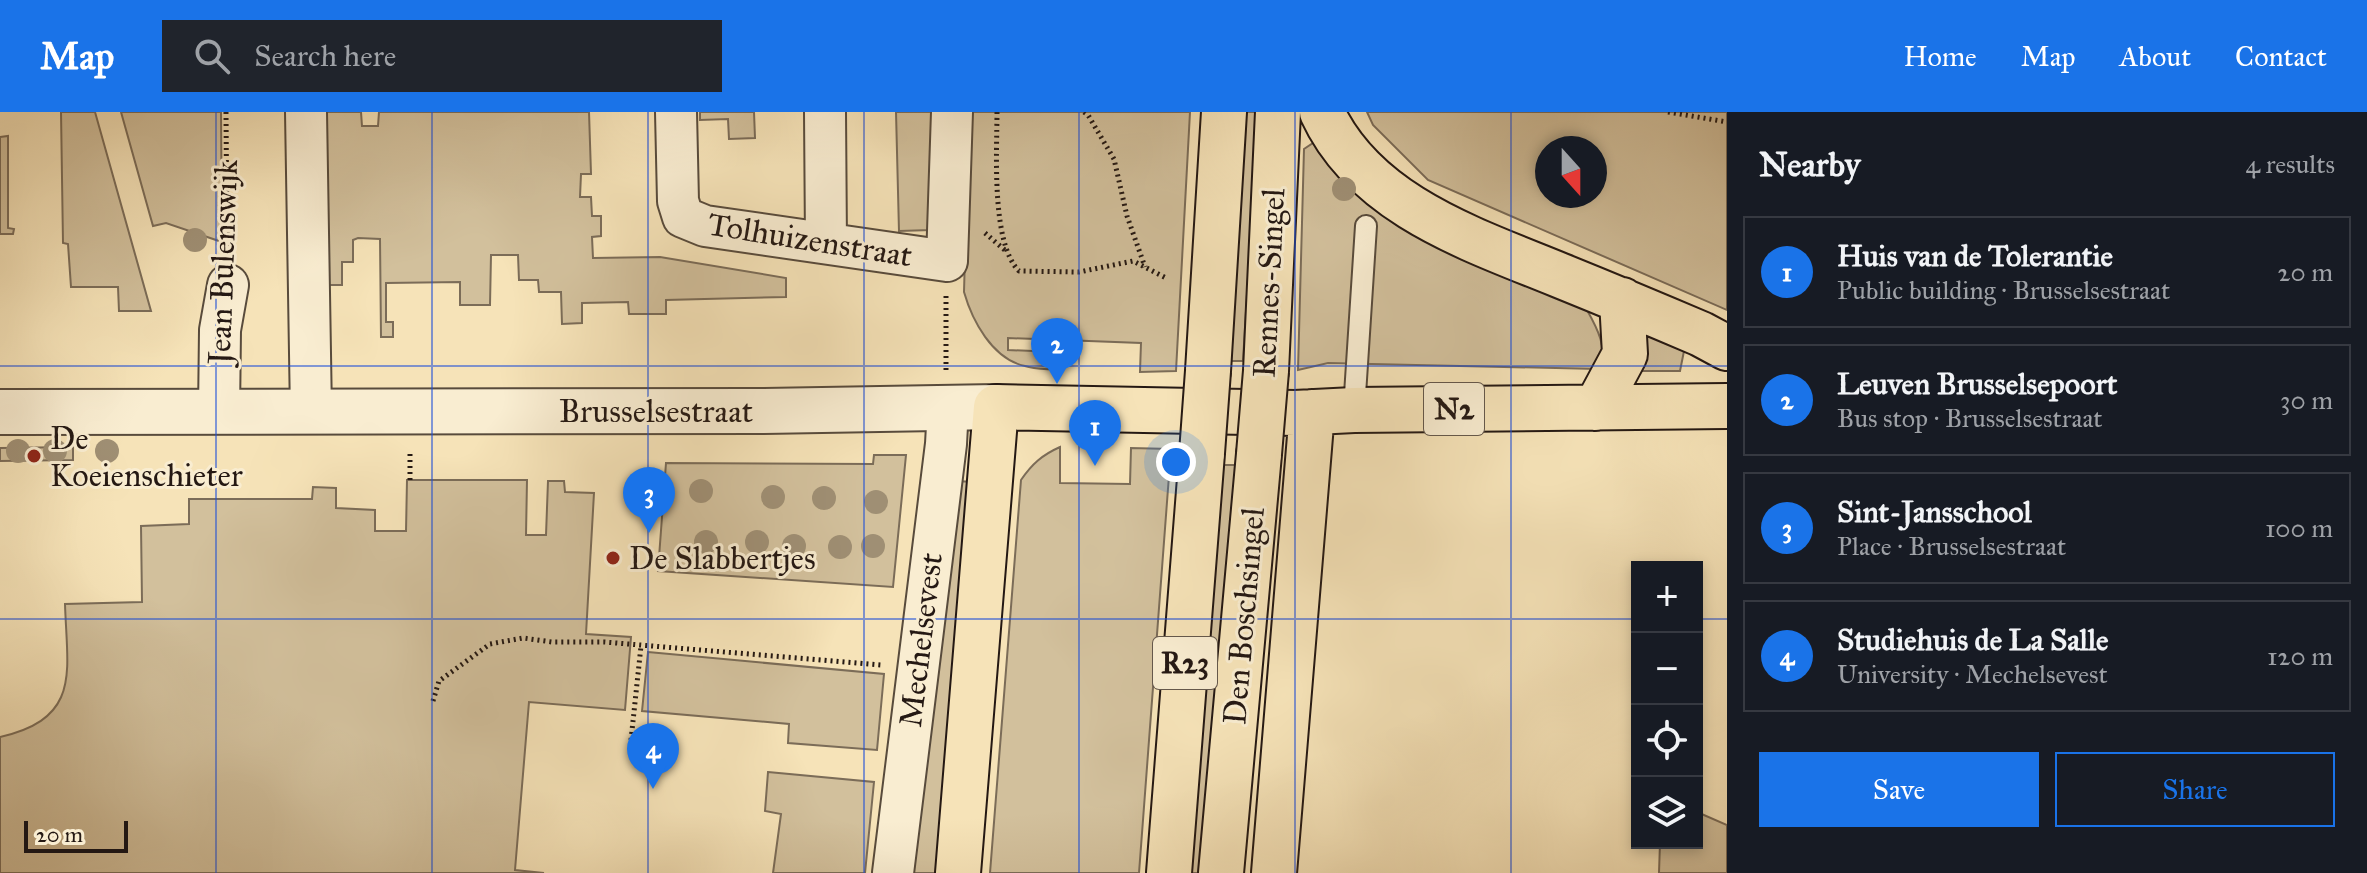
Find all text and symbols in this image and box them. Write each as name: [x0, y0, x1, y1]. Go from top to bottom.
search box: [162, 20, 722, 92]
text: Map: [40, 33, 114, 79]
icon: search: [190, 34, 234, 78]
text: Search here: [254, 38, 396, 74]
text: Home: [1904, 39, 1977, 74]
text: Map: [2021, 39, 2075, 74]
text: About: [2119, 39, 2191, 74]
text: Contact: [2235, 39, 2327, 74]
north arrow: [1535, 136, 1607, 208]
text: Nearby: [1759, 144, 1861, 185]
text: 4 results: [2246, 148, 2335, 180]
street label: Jean Bulenswijk: [200, 159, 246, 368]
street label: Rennes-Singel: [1245, 187, 1293, 379]
street label: Tolhuizenstraat: [705, 205, 915, 275]
text: Huis van de Tolerantie: [1837, 238, 2113, 274]
text: 1: [1782, 256, 1792, 288]
text: 20 m: [2278, 256, 2333, 288]
text: Public building · Brusselsestraat: [1837, 274, 2170, 306]
pin: 2: [1031, 318, 1083, 384]
text: Leuven Brusselsepoort: [1837, 366, 2117, 402]
road number: N2: [1424, 383, 1484, 435]
text: 2: [1781, 384, 1793, 416]
text: 30 m: [2280, 384, 2333, 416]
street label: Brusselsestraat: [559, 392, 753, 431]
pin: 1: [1069, 400, 1121, 466]
text: Bus stop · Brusselsestraat: [1837, 402, 2103, 434]
place label: De Koeienschieter: [50, 419, 243, 495]
your location: [1156, 442, 1196, 482]
marker: De Koeienschieter: [25, 447, 43, 465]
pin: 3: [623, 467, 675, 533]
text: Sint-Jansschool: [1837, 494, 2032, 530]
street label: Den Boschsingel: [1215, 505, 1273, 726]
text: 3: [1782, 512, 1792, 544]
text: 100 m: [2265, 512, 2333, 544]
text: Place · Brusselsestraat: [1837, 530, 2066, 562]
place label: De Slabbertjes: [629, 539, 816, 578]
marker: De Slabbertjes: [604, 549, 622, 567]
street label: Mechelsevest: [891, 551, 951, 729]
map controls: [1631, 561, 1703, 849]
button: +: [1631, 561, 1703, 633]
text: Studiehuis de La Salle: [1837, 622, 2108, 658]
button: −: [1631, 633, 1703, 705]
road number: R23: [1153, 637, 1217, 689]
text: 4: [1780, 640, 1794, 672]
text: 120 m: [2267, 640, 2333, 672]
text: University · Mechelsevest: [1837, 658, 2108, 690]
button: locate: [1631, 705, 1703, 777]
pin: 4: [627, 723, 679, 789]
button: Save: [1759, 752, 2039, 827]
button: Share: [2055, 752, 2335, 827]
button: layers: [1631, 777, 1703, 849]
scale bar: [24, 817, 128, 853]
text: 20 m: [36, 821, 83, 848]

